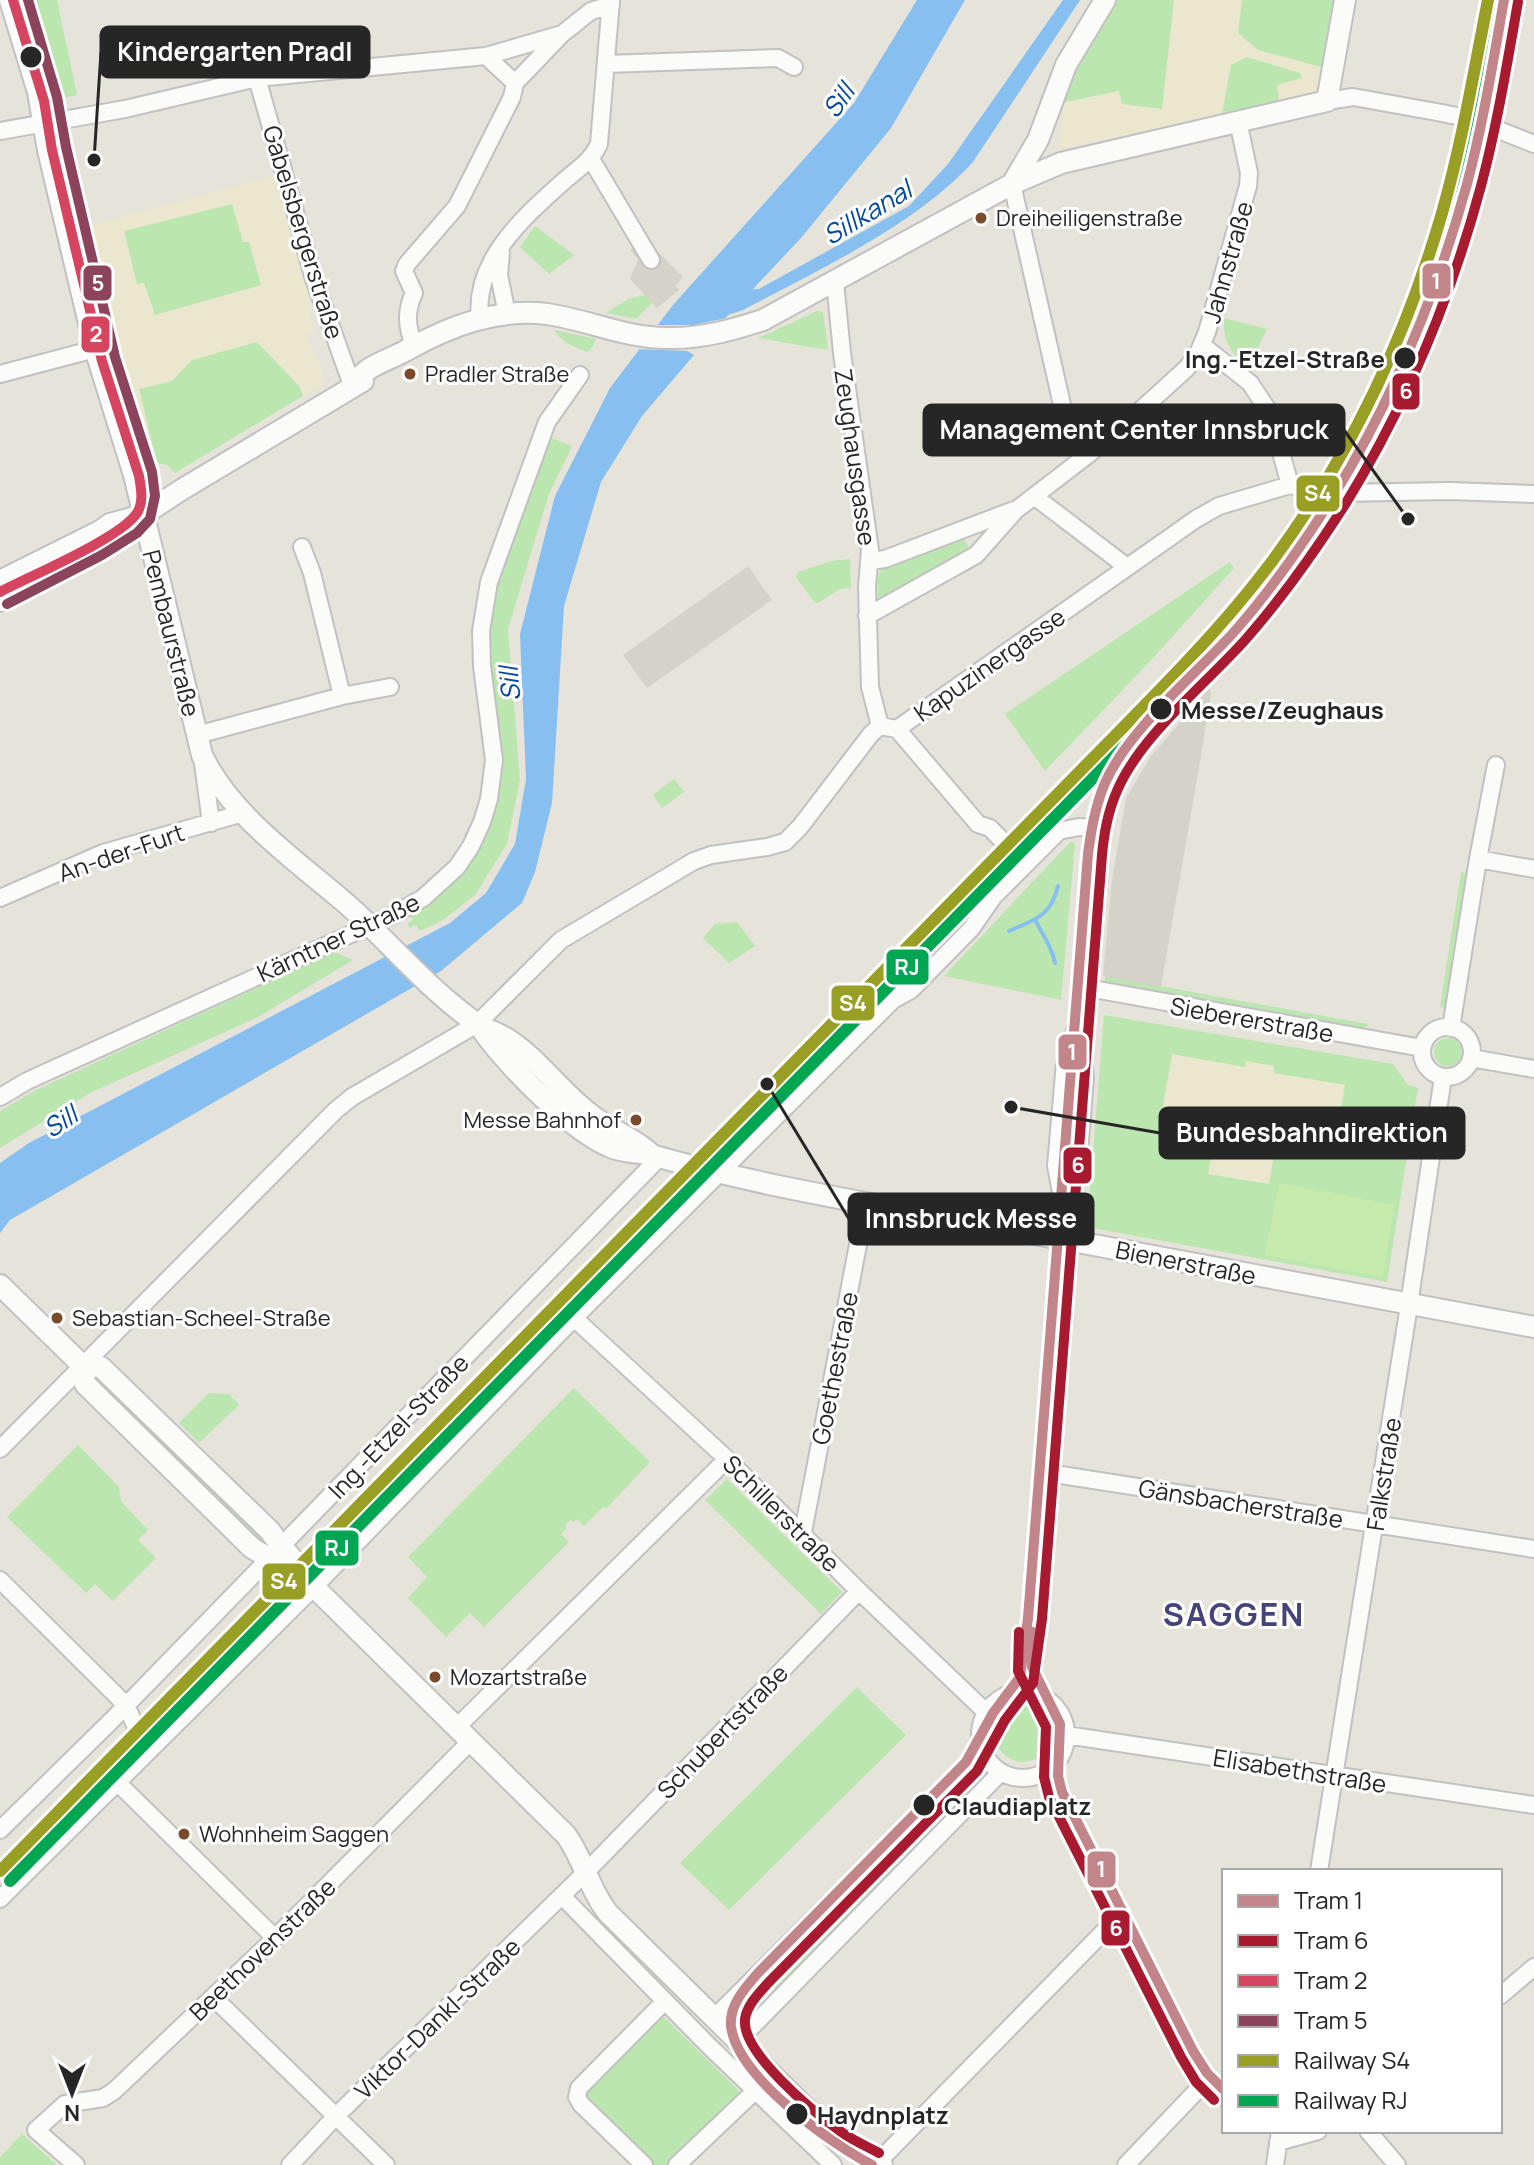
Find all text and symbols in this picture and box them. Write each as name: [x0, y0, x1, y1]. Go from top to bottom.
callout: Kindergarten Pradl: [101, 27, 369, 77]
text: Kindergarten Pradl: [117, 33, 353, 69]
unlabelled marker: [18, 44, 44, 70]
water label: Sill: [813, 73, 864, 124]
street label: Gabelsbergerstraße: [256, 121, 352, 343]
water label: Sillkanal: [816, 170, 921, 253]
street label: Jahnstraße: [1194, 197, 1260, 327]
place label: Dreiheiligenstraße: [996, 203, 1183, 233]
marker: Dreiheiligenstraße: [973, 210, 989, 226]
line badge: 1: [1421, 262, 1452, 300]
line badge: 5: [82, 264, 113, 302]
text: 1: [1431, 266, 1441, 296]
text: 5: [92, 268, 104, 298]
line badge: 2: [80, 315, 111, 354]
text: 2: [89, 319, 103, 349]
place label: Ing.-Etzel-Straße: [1185, 342, 1385, 375]
marker: Ing.-Etzel-Straße: [1392, 345, 1418, 371]
place label: Pradler Straße: [425, 359, 570, 389]
marker: Pradler Straße: [402, 366, 418, 382]
street label: Zeughausgasse: [827, 366, 885, 548]
line badge: 6: [1391, 372, 1421, 411]
text: 6: [1399, 376, 1413, 406]
callout: Management Center Innsbruck: [924, 405, 1344, 455]
text: Management Center Innsbruck: [940, 411, 1329, 447]
line badge: S4: [1295, 474, 1341, 513]
text: S4: [1304, 478, 1332, 508]
street label: Pembaurstraße: [135, 546, 209, 720]
street label: Kapuzinergasse: [907, 600, 1071, 728]
water label: Sill: [489, 662, 528, 703]
place label: Messe/Zeughaus: [1181, 693, 1384, 726]
marker: Messe/Zeughaus: [1148, 696, 1174, 722]
street label: An-der-Furt: [54, 815, 188, 889]
street label: Kärntner Straße: [251, 885, 425, 989]
line badge: RJ: [885, 948, 930, 986]
text: RJ: [894, 952, 920, 982]
line badge: S4: [830, 984, 876, 1022]
text: S4: [839, 988, 867, 1018]
street label: Siebererstraße: [1168, 988, 1336, 1050]
line badge: 1: [1057, 1033, 1088, 1071]
text: 1: [1067, 1037, 1077, 1067]
water label: Sill: [36, 1095, 87, 1145]
place label: Messe Bahnhof: [464, 1105, 621, 1135]
callout: Bundesbahndirektion: [1160, 1108, 1464, 1158]
marker: Messe Bahnhof: [628, 1112, 644, 1128]
text: Bundesbahndirektion: [1176, 1114, 1448, 1150]
line badge: 6: [1062, 1146, 1093, 1185]
text: 6: [1071, 1150, 1085, 1180]
callout: Innsbruck Messe: [849, 1194, 1093, 1244]
text: Innsbruck Messe: [865, 1200, 1077, 1236]
street label: Bienerstraße: [1113, 1232, 1259, 1292]
street label: Goethestraße: [803, 1289, 865, 1447]
place label: Sebastian-Scheel-Straße: [72, 1303, 331, 1333]
marker: Sebastian-Scheel-Straße: [49, 1310, 65, 1326]
street label: Ing.-Etzel-Straße: [320, 1346, 476, 1506]
street label: Falkstraße: [1358, 1415, 1408, 1533]
street label: Schillerstraße: [716, 1447, 848, 1579]
street label: Gänsbacherstraße: [1136, 1471, 1346, 1535]
line badge: RJ: [314, 1529, 360, 1567]
text: RJ: [324, 1533, 350, 1563]
line badge: S4: [261, 1562, 307, 1601]
text: S4: [270, 1566, 298, 1596]
district label: SAGGEN: [1163, 1592, 1305, 1636]
street label: Schubertstraße: [649, 1657, 795, 1805]
place label: Mozartstraße: [450, 1662, 587, 1692]
marker: Mozartstraße: [427, 1669, 443, 1685]
street label: Elisabethstraße: [1211, 1740, 1389, 1800]
place label: Claudiaplatz: [944, 1789, 1091, 1822]
marker: Claudiaplatz: [911, 1792, 937, 1818]
place label: Wohnheim Saggen: [199, 1819, 389, 1849]
marker: Wohnheim Saggen: [176, 1826, 192, 1842]
line badge: 1: [1086, 1850, 1117, 1889]
text: 1: [1096, 1854, 1106, 1884]
legend: [1222, 1869, 1502, 2133]
street label: Beethovenstraße: [181, 1870, 343, 2028]
text: Tram 1: [1294, 1883, 1363, 1916]
line badge: 6: [1100, 1909, 1131, 1947]
text: 6: [1109, 1913, 1123, 1943]
text: Tram 6: [1294, 1923, 1369, 1956]
street label: Viktor-Dankl-Straße: [347, 1930, 527, 2106]
text: Tram 2: [1294, 1963, 1367, 1996]
text: Tram 5: [1294, 2003, 1368, 2036]
text: Railway S4: [1294, 2043, 1410, 2076]
north arrow: [32, 2053, 112, 2133]
text: Railway RJ: [1294, 2083, 1408, 2116]
text: N: [64, 2098, 80, 2128]
place label: Haydnplatz: [817, 2098, 949, 2131]
marker: Haydnplatz: [784, 2101, 810, 2127]

